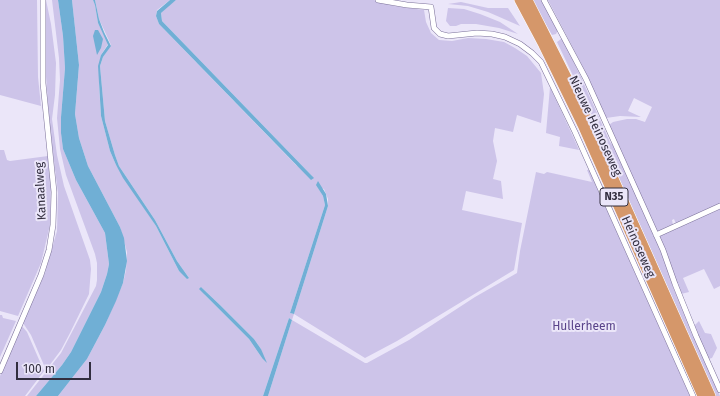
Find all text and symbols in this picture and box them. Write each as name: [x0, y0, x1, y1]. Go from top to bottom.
street label: Nieuwe Heinoseweg: [565, 74, 625, 178]
street label: Kanaalweg: [32, 162, 50, 220]
road number: N35: [600, 188, 628, 206]
street label: Heinoseweg: [618, 214, 658, 280]
park label: Hullerheem: [552, 320, 616, 334]
scale bar: [18, 354, 93, 380]
text: 100 m: [23, 362, 55, 376]

